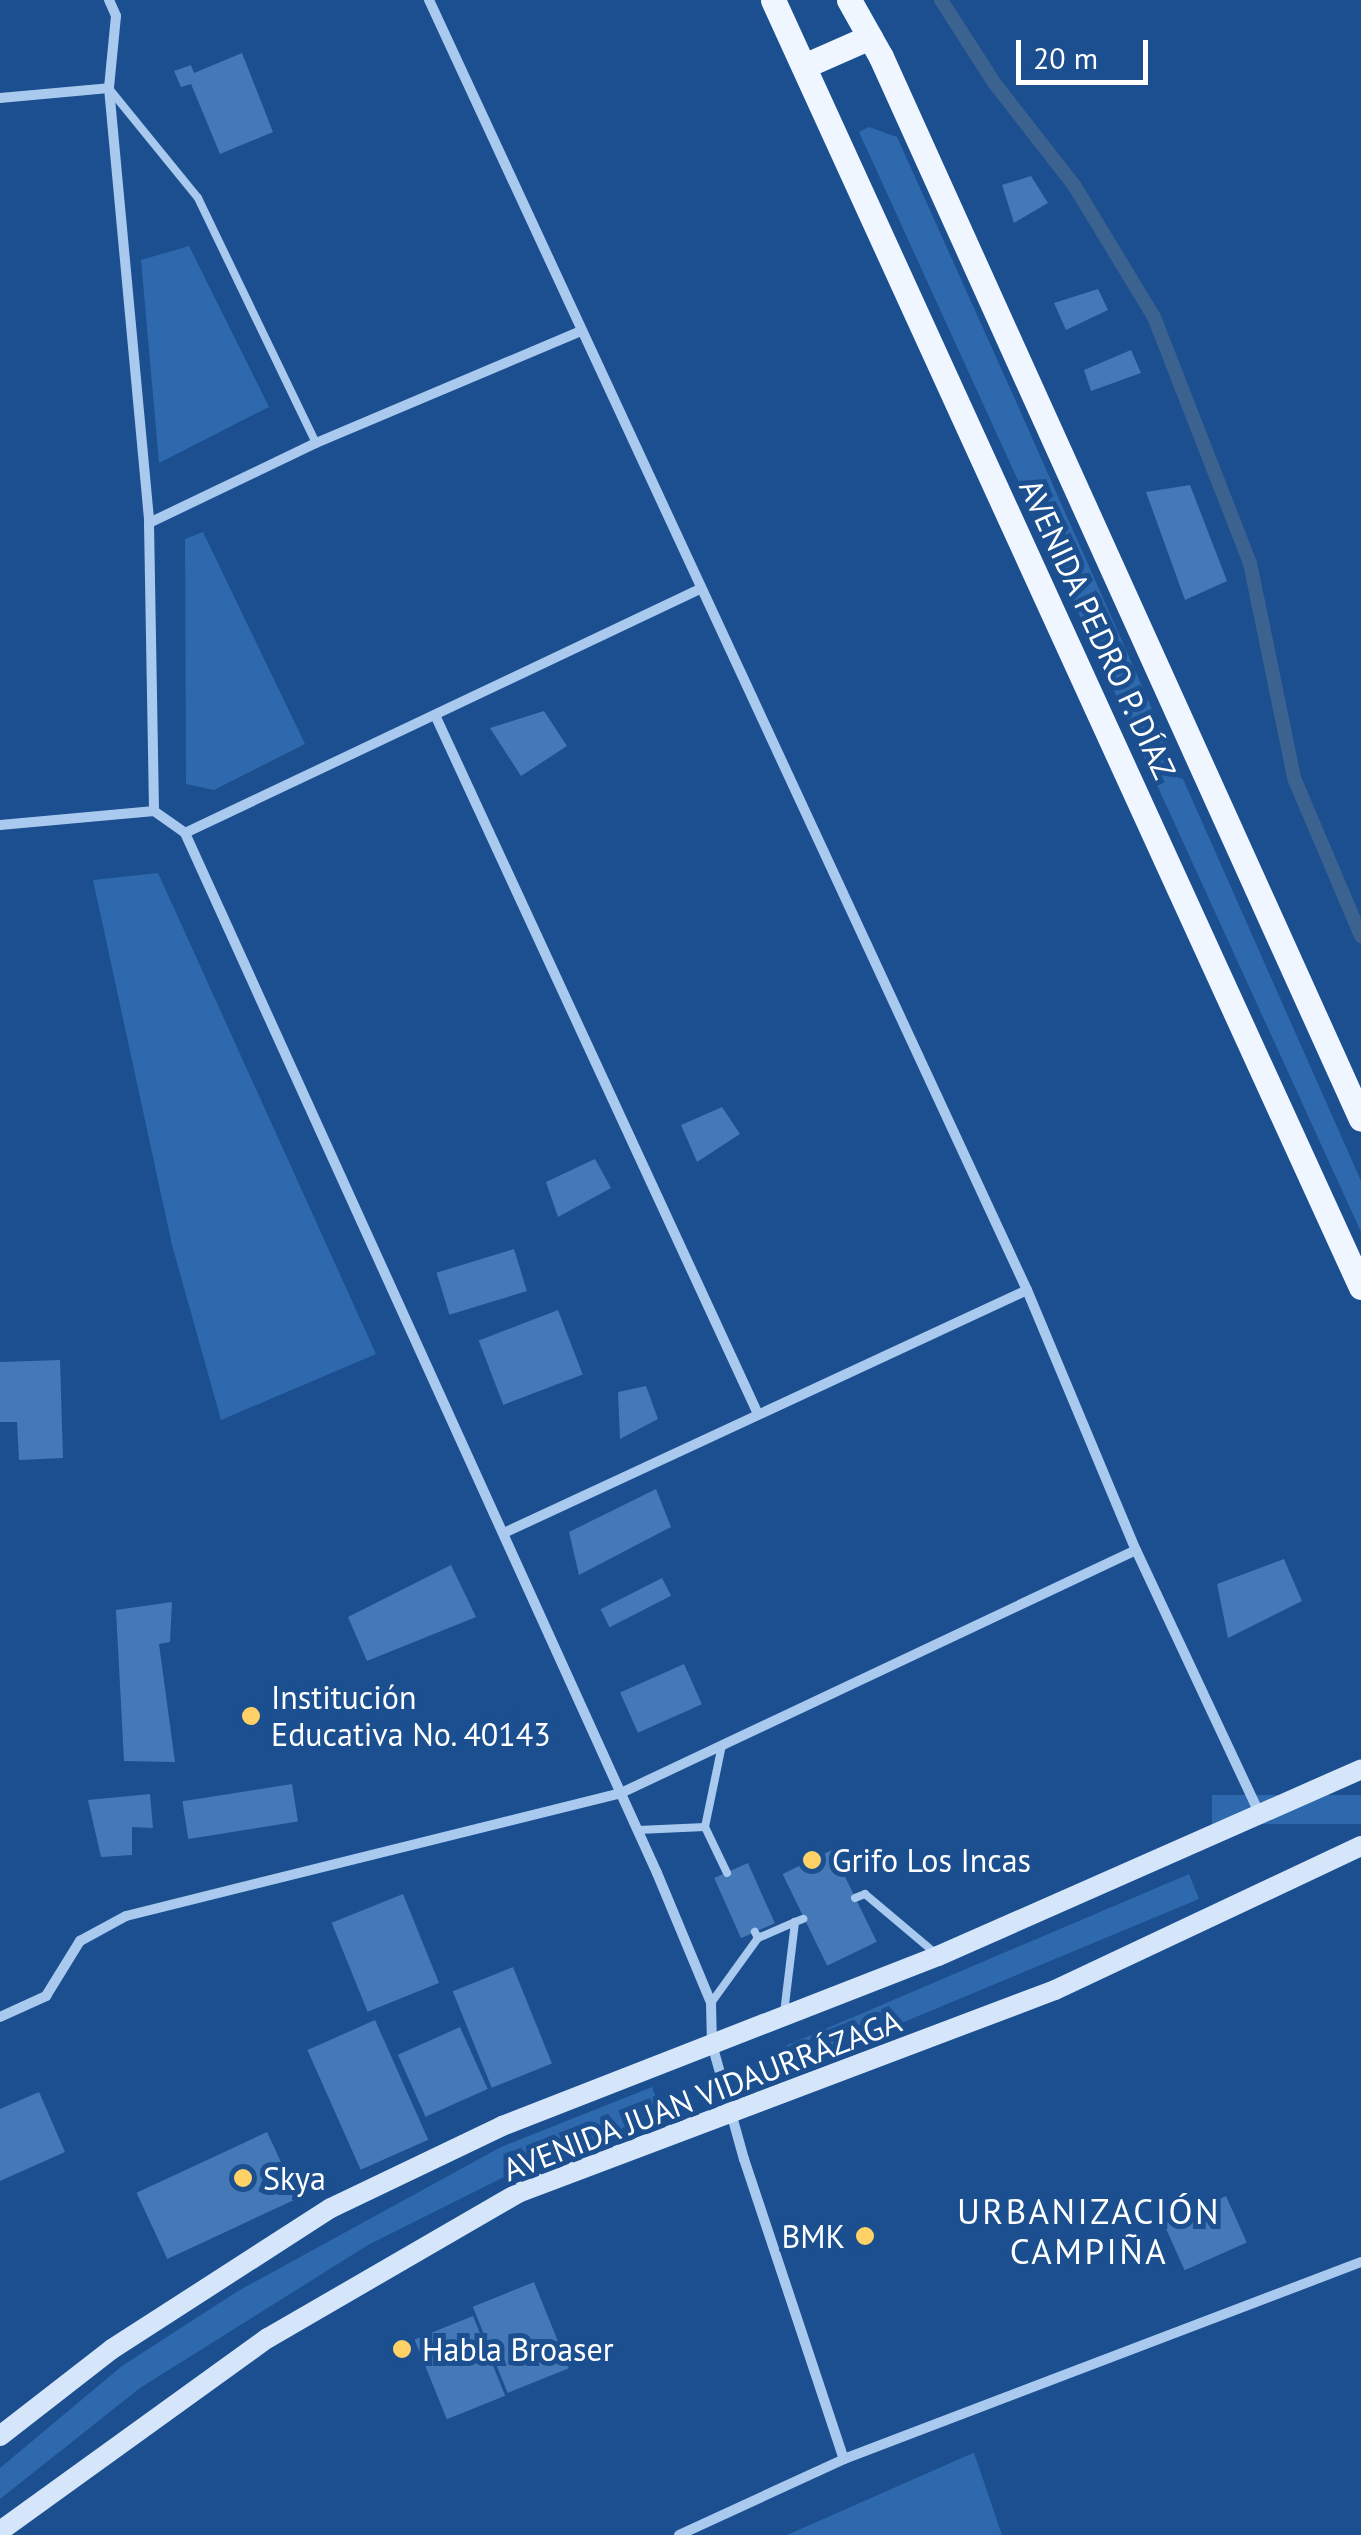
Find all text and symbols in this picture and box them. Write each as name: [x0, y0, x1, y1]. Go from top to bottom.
scale bar: [1021, 20, 1154, 82]
text: 20 m: [1033, 38, 1098, 77]
street label: AVENIDA PEDRO P. DÍAZ: [1011, 471, 1185, 787]
place label: Institución Educativa No. 40143: [271, 1679, 553, 1754]
marker: Institución Educativa No. 40143: [240, 1705, 262, 1727]
place label: Grifo Los Incas: [832, 1841, 1031, 1879]
marker: Grifo Los Incas: [801, 1849, 823, 1871]
street label: AVENIDA JUAN VIDAURRÁZAGA: [496, 2001, 908, 2189]
place label: Skya: [263, 2159, 326, 2197]
marker: Skya: [232, 2167, 254, 2189]
district label: URBANIZACIÓN CAMPIÑA: [957, 2190, 1221, 2272]
place label: BMK: [781, 2217, 845, 2255]
marker: BMK: [854, 2225, 876, 2247]
place label: Habla Broaser: [422, 2330, 614, 2368]
marker: Habla Broaser: [391, 2338, 413, 2360]

